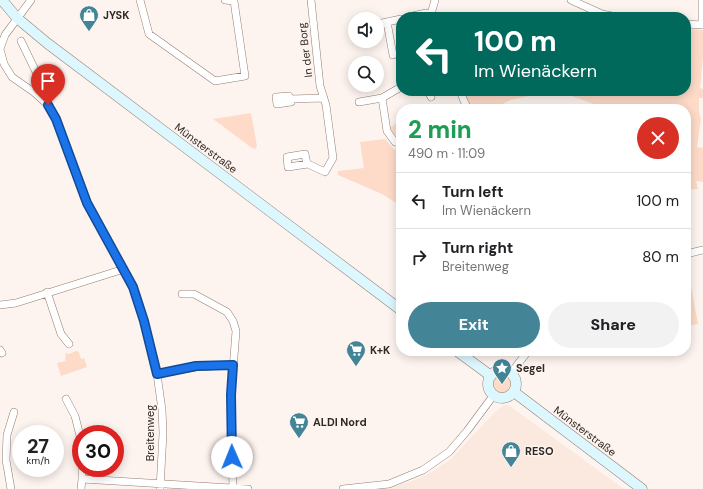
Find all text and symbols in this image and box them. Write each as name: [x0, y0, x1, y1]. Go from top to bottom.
shop icon: JYSK: [78, 4, 100, 32]
place label: JYSK: [103, 8, 129, 22]
map controls: [348, 12, 384, 92]
button: sound: [348, 12, 384, 48]
street label: In der Borg: [295, 22, 315, 78]
text: 100 m: [474, 23, 557, 60]
icon: left: [408, 28, 460, 80]
button: search: [348, 56, 384, 92]
text: Im Wienäckern: [474, 59, 597, 83]
pin: [31, 64, 65, 105]
icon: arrive: [37, 70, 59, 92]
text: 2 min: [408, 114, 472, 145]
button: close: [637, 117, 679, 159]
street label: Münsterstraße: [172, 120, 240, 176]
text: 490 m · 11:09: [408, 145, 485, 162]
text: Turn left: [442, 182, 503, 202]
icon: left: [408, 190, 430, 212]
text: 100 m: [636, 191, 679, 211]
text: Im Wienäckern: [442, 202, 531, 219]
text: Turn right: [442, 238, 513, 258]
icon: right: [408, 246, 430, 268]
text: 80 m: [642, 247, 679, 267]
text: Breitenweg: [442, 258, 509, 275]
button: Exit: [408, 302, 540, 348]
button: Share: [548, 302, 679, 348]
supermarket icon: K+K: [345, 339, 367, 367]
place label: K+K: [370, 343, 390, 357]
place icon: Segel: [491, 357, 513, 385]
place label: Segel: [516, 361, 545, 375]
street label: Münsterstraße: [551, 403, 619, 459]
street label: Breitenweg: [143, 405, 157, 461]
supermarket icon: ALDI Nord: [288, 411, 310, 439]
place label: ALDI Nord: [313, 415, 367, 429]
speed limit sign: 30: [72, 425, 124, 477]
text: 27: [27, 433, 49, 459]
position arrow: [211, 436, 253, 478]
shop icon: RESO: [500, 440, 522, 468]
place label: RESO: [525, 444, 554, 458]
text: km/h: [26, 454, 50, 467]

